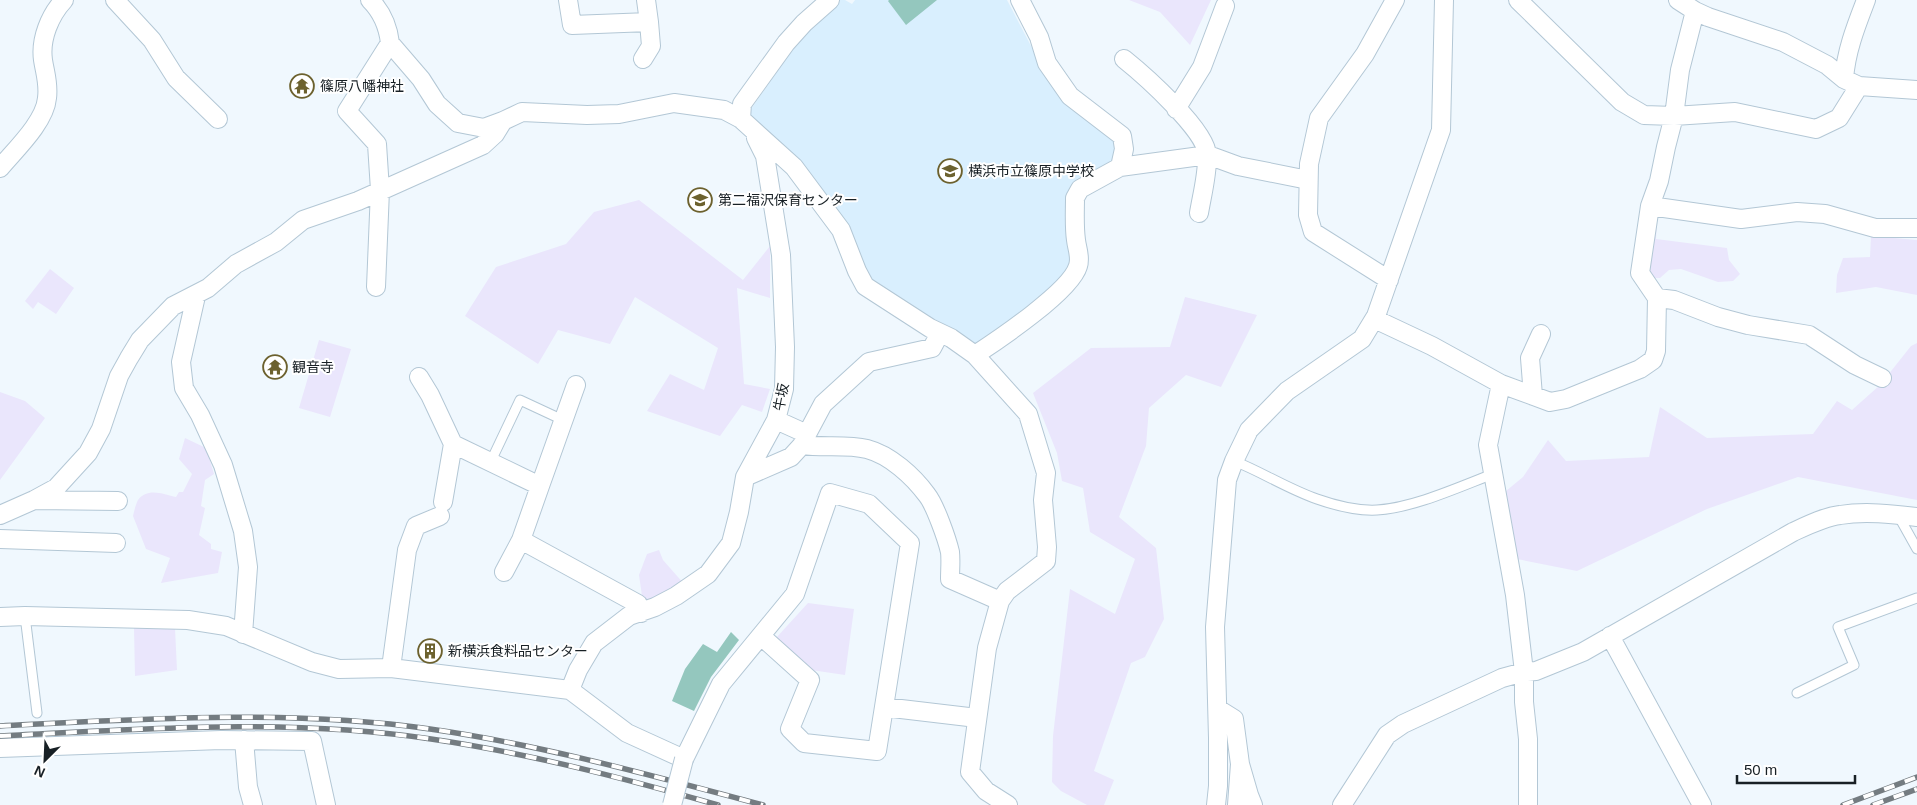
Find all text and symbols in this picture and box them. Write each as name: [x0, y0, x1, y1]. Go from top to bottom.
temple icon: 篠原八幡神社: [289, 73, 315, 99]
place label: 篠原八幡神社: [320, 78, 404, 94]
school or university icon: 横浜市立篠原中学校: [937, 158, 963, 184]
place label: 横浜市立篠原中学校: [968, 163, 1094, 179]
school or university icon: 第二福沢保育センター: [687, 187, 713, 213]
place label: 第二福沢保育センター: [718, 192, 858, 208]
temple icon: 観音寺: [262, 354, 288, 380]
place label: 観音寺: [292, 359, 334, 375]
street label: 牛坂: [770, 382, 792, 412]
building icon: 新横浜食料品センター: [417, 638, 443, 664]
place label: 新横浜食料品センター: [448, 643, 588, 659]
north arrow: [20, 735, 70, 785]
scale bar: [1737, 752, 1854, 784]
text: 50 m: [1744, 761, 1777, 778]
text: N: [32, 763, 48, 781]

